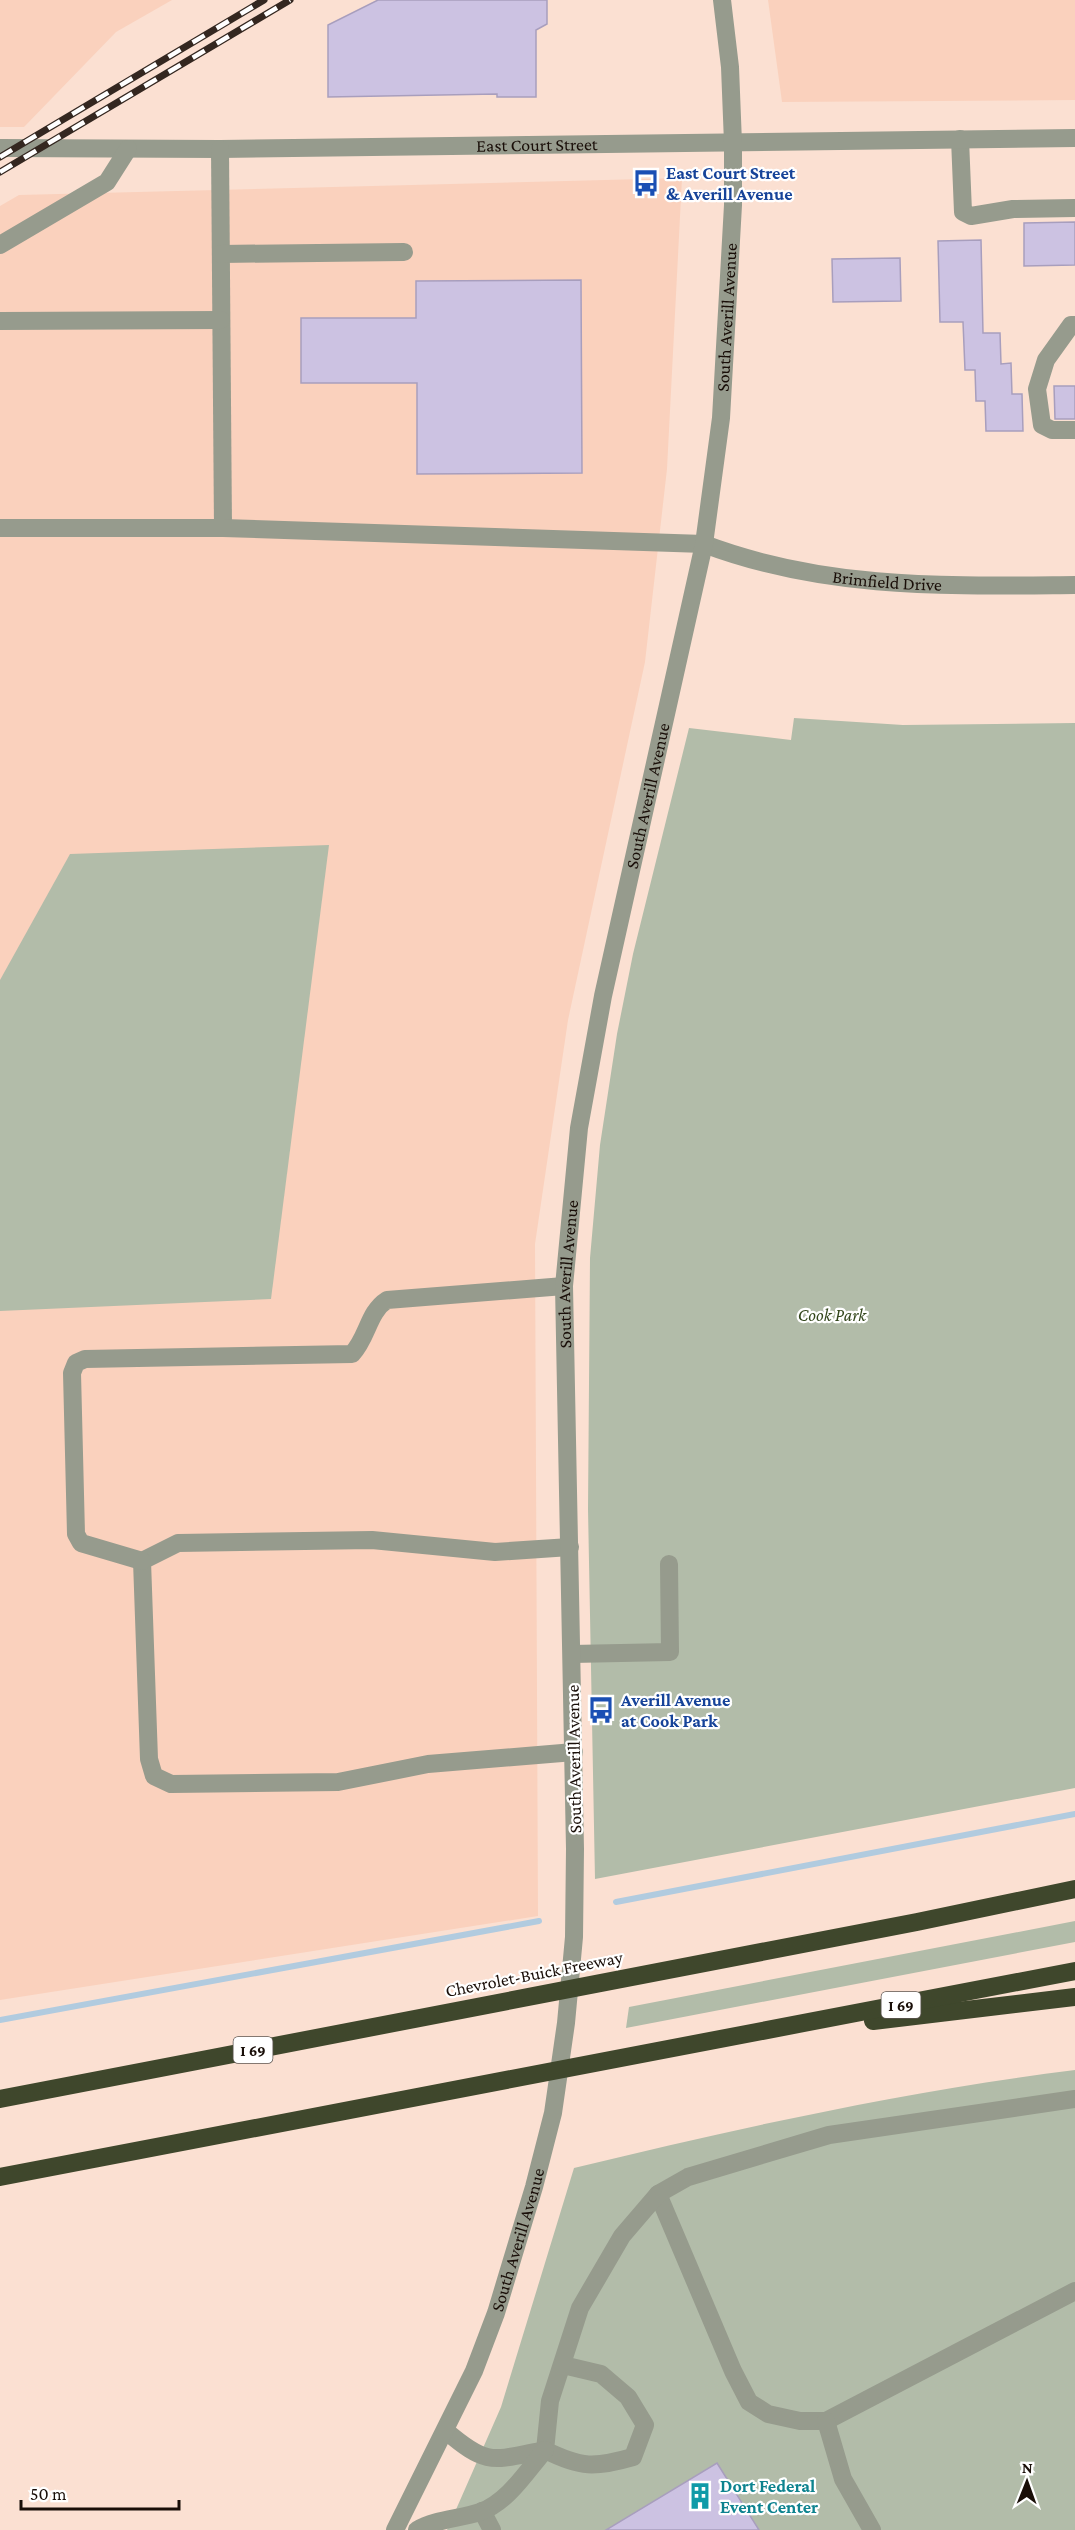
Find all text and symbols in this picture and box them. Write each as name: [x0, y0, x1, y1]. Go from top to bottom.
street label: East Court Street: [476, 134, 599, 156]
place label: East Court Street & Averill Avenue: [666, 163, 796, 204]
bus stop icon: East Court Street & Averill Avenue: [631, 168, 661, 198]
street label: South Averill Avenue: [713, 242, 741, 392]
street label: Brimfield Drive: [831, 566, 942, 595]
street label: South Averill Avenue: [622, 721, 674, 871]
street label: South Averill Avenue: [554, 1199, 582, 1349]
park label: Cook Park: [798, 1305, 867, 1325]
street label: South Averill Avenue: [563, 1684, 585, 1834]
place label: Averill Avenue at Cook Park: [620, 1690, 730, 1731]
bus stop icon: Averill Avenue at Cook Park: [586, 1695, 616, 1725]
street label: Chevrolet-Buick Freeway: [444, 1947, 625, 2001]
road number: I 69: [882, 1992, 920, 2018]
road number: I 69: [234, 2037, 272, 2063]
street label: South Averill Avenue: [487, 2166, 548, 2314]
north arrow: [997, 2452, 1057, 2512]
text: N: [1022, 2459, 1033, 2476]
scale bar: [21, 2473, 178, 2511]
place label: Dort Federal Event Center: [720, 2476, 818, 2517]
building icon: Dort Federal Event Center: [685, 2481, 715, 2511]
text: 50 m: [30, 2484, 67, 2504]

